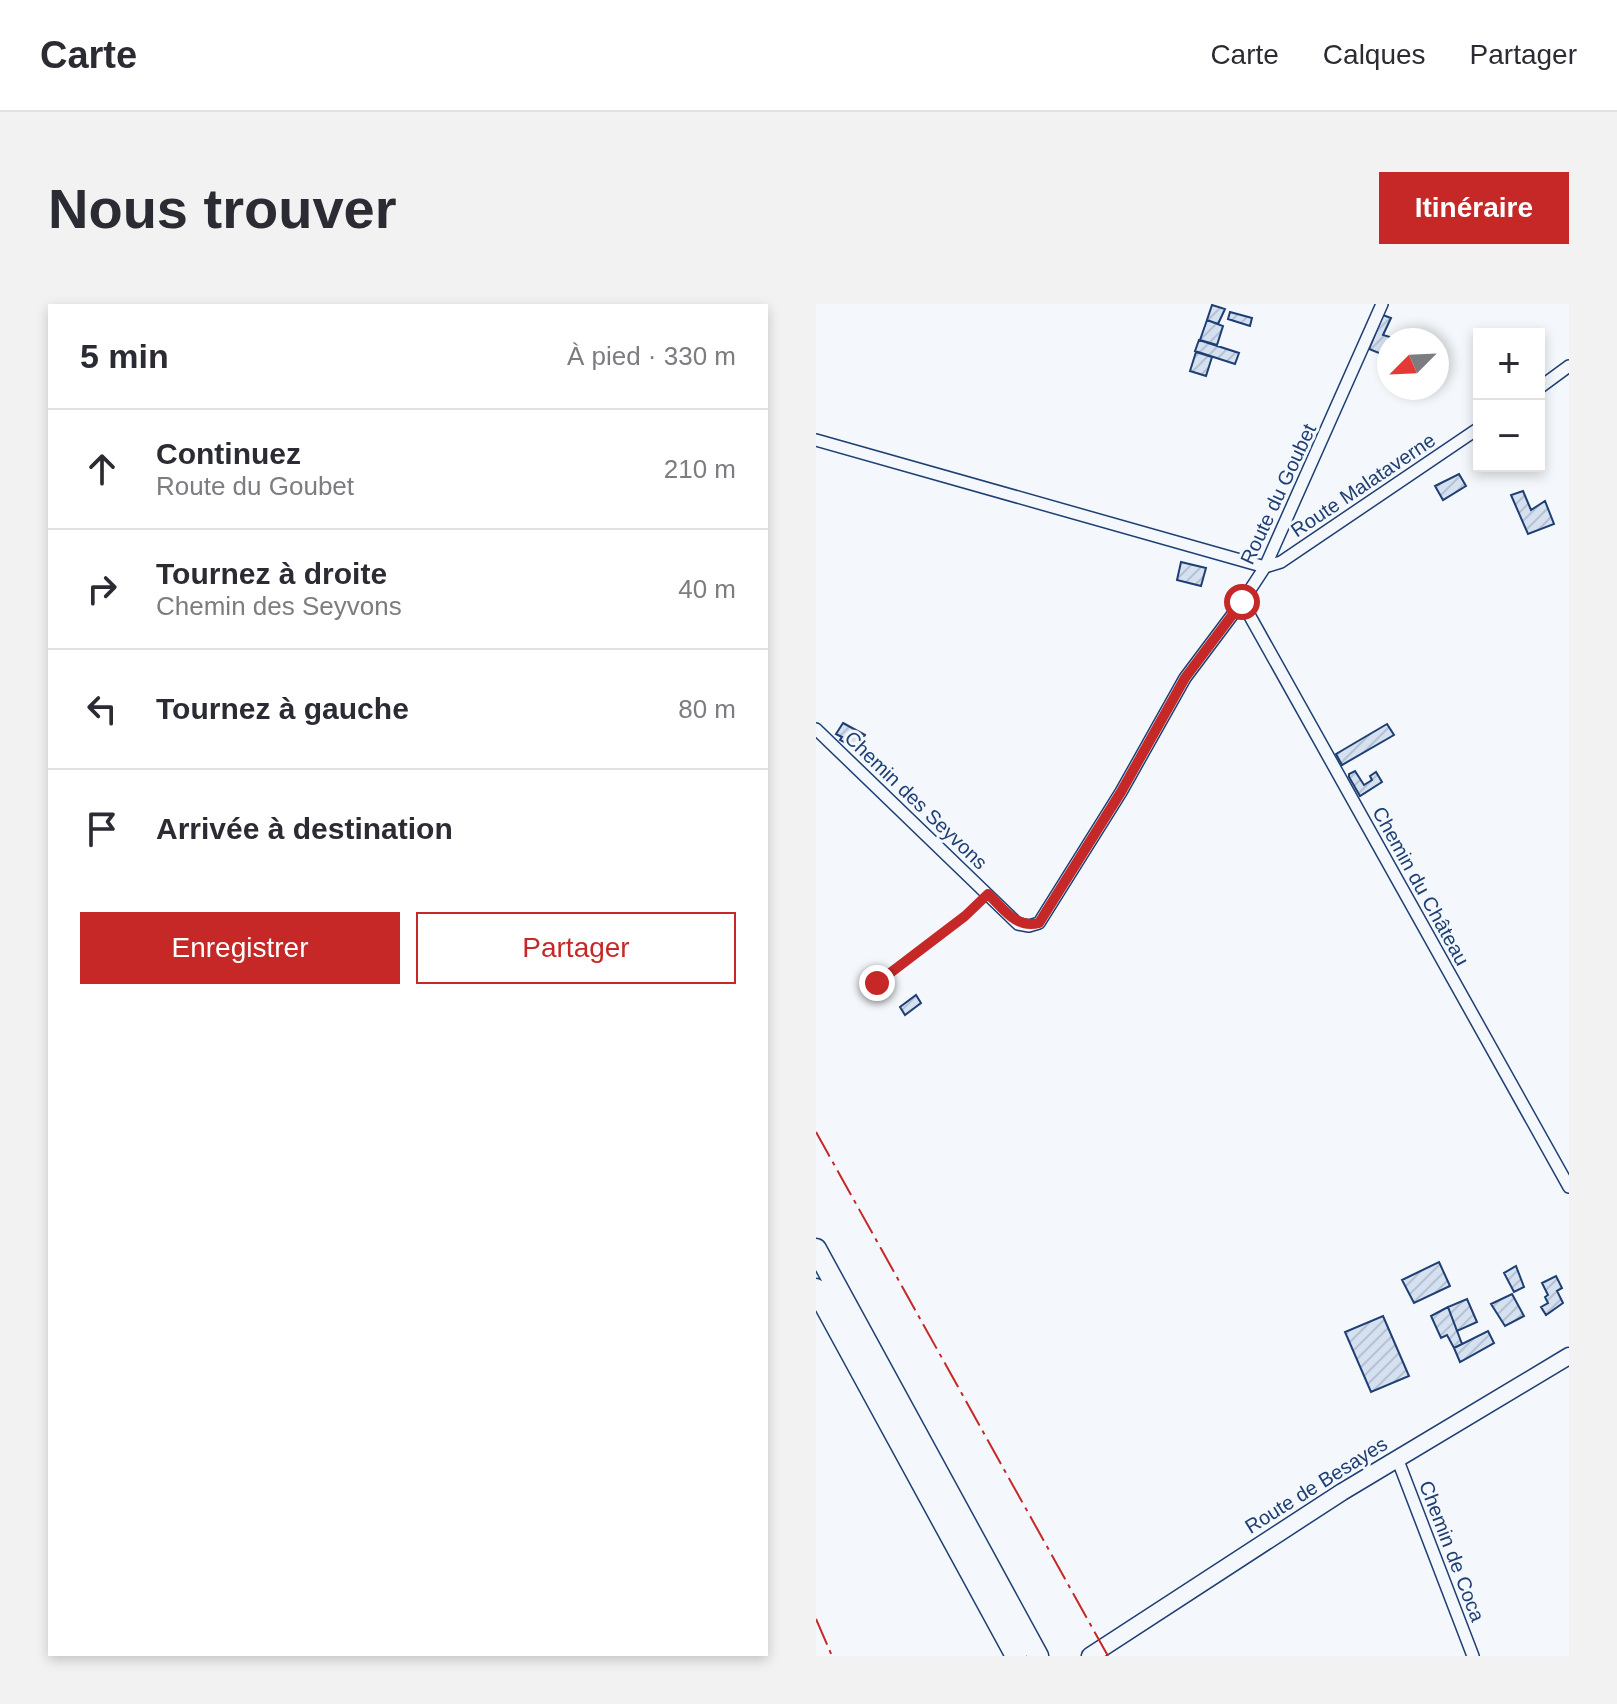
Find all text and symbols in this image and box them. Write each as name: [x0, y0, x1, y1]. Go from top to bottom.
text: Carte: [40, 34, 137, 76]
text: Carte: [1210, 39, 1279, 70]
text: Calques: [1323, 39, 1426, 70]
text: Partager: [1470, 39, 1577, 70]
button: Itinéraire: [1379, 172, 1569, 244]
text: Nous trouver: [48, 177, 397, 240]
north arrow: [1377, 328, 1449, 400]
map controls: [1473, 328, 1545, 472]
button: +: [1473, 328, 1545, 400]
text: 5 min: [80, 337, 169, 375]
text: À pied · 330 m: [567, 341, 736, 371]
button: −: [1473, 400, 1545, 472]
street label: Route du Goubet: [1236, 420, 1320, 568]
street label: Route Malataverne: [1287, 429, 1439, 541]
text: Continuez: [156, 437, 301, 470]
icon: ahead: [80, 447, 124, 491]
text: 210 m: [664, 454, 736, 484]
text: Route du Goubet: [156, 471, 354, 501]
text: Tournez à droite: [156, 557, 387, 590]
icon: right: [80, 567, 124, 611]
text: 40 m: [678, 574, 736, 604]
route start: [1224, 584, 1260, 620]
text: Chemin des Seyvons: [156, 591, 402, 621]
icon: left: [80, 687, 124, 731]
text: Tournez à gauche: [156, 692, 409, 725]
text: 80 m: [678, 694, 736, 724]
street label: Chemin des Seyvons: [840, 726, 992, 874]
street label: Chemin du Château: [1368, 803, 1474, 969]
icon: arrive: [80, 807, 124, 851]
text: Arrivée à destination: [156, 812, 453, 845]
button: Enregistrer: [80, 912, 400, 984]
button: Partager: [416, 912, 736, 984]
route end: [859, 965, 895, 1001]
street label: Route de Besayes: [1241, 1432, 1391, 1538]
street label: Chemin de Coca: [1415, 1478, 1489, 1625]

